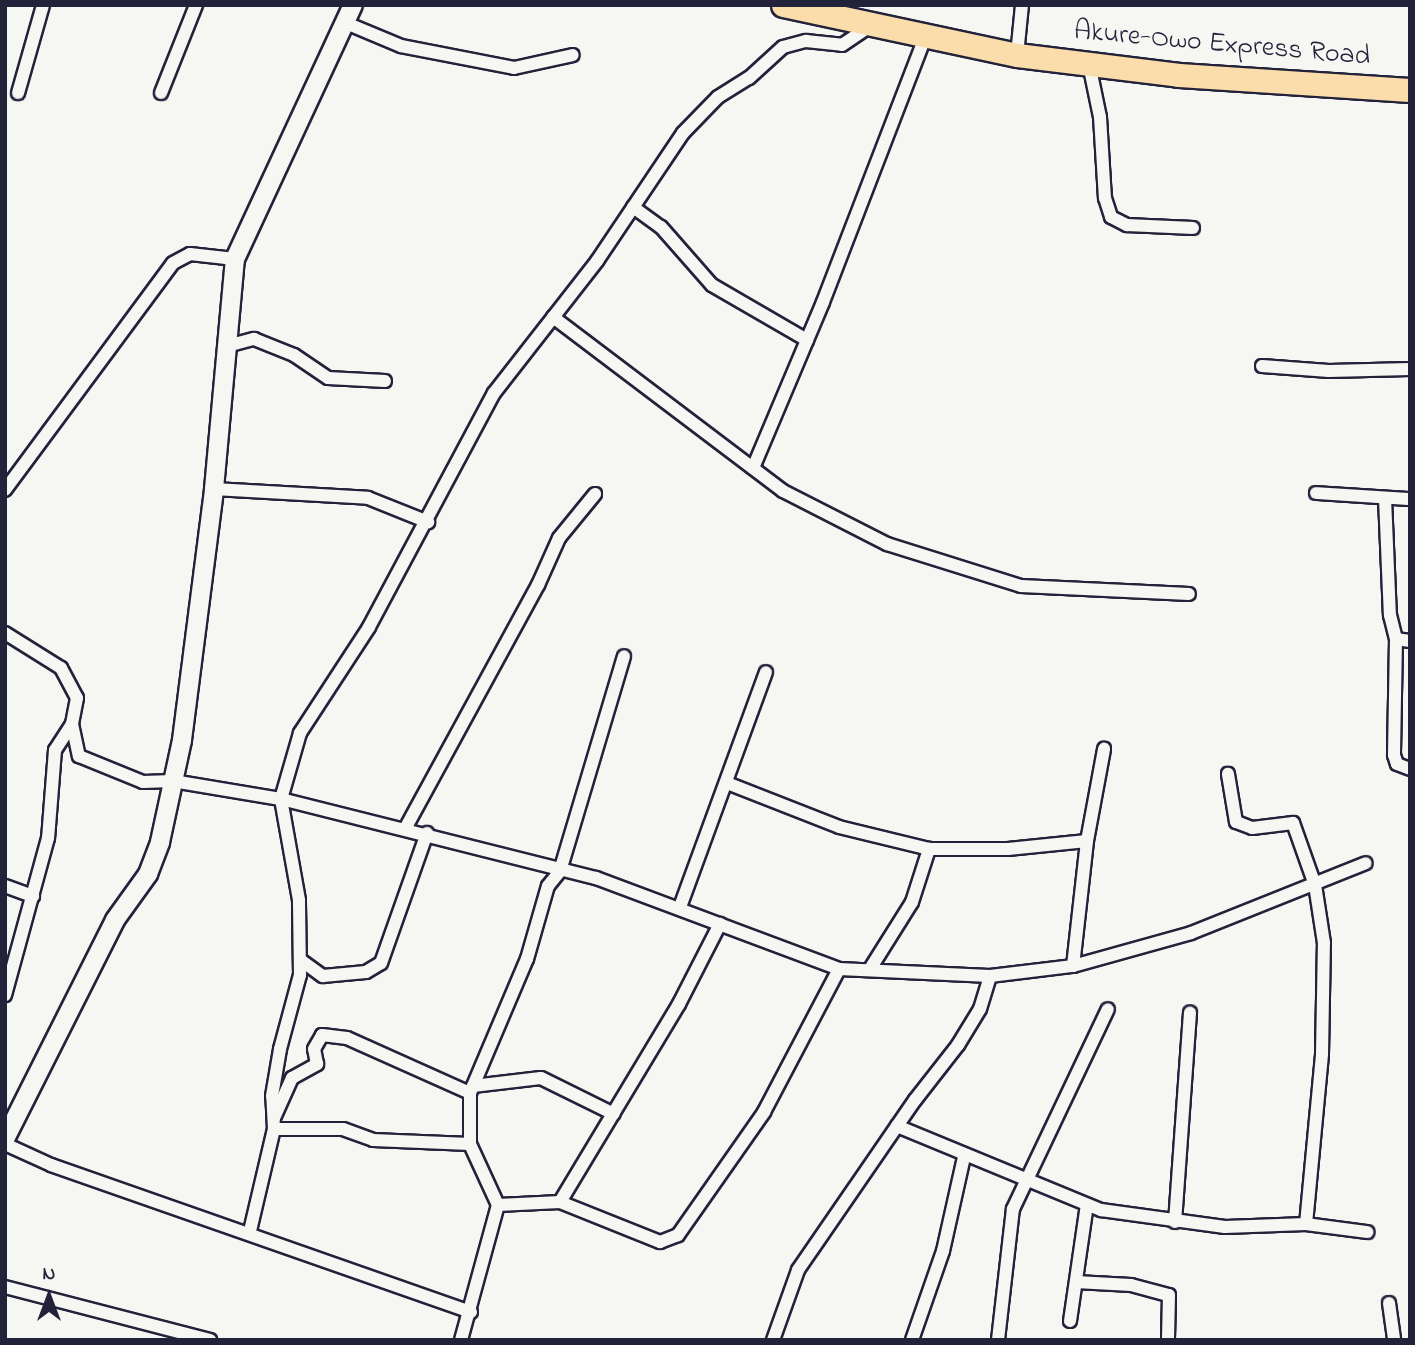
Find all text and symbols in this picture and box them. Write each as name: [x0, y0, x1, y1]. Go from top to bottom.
street label: Akure-Owo Express Road: [1072, 15, 1372, 75]
north arrow: [14, 1261, 84, 1331]
text: N: [43, 1261, 55, 1288]

